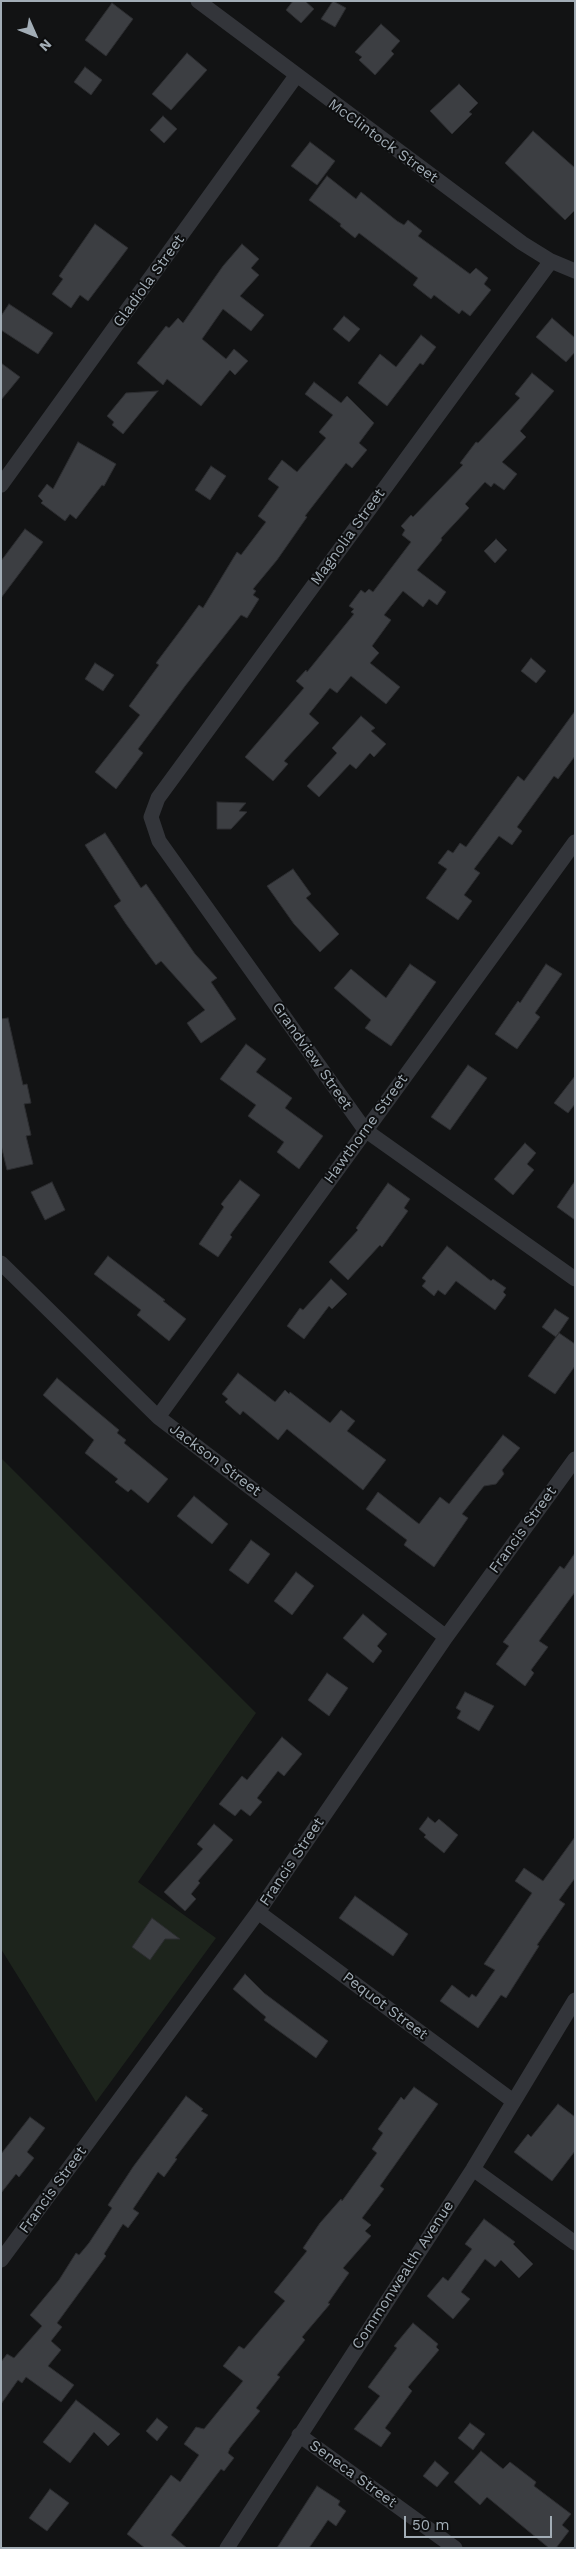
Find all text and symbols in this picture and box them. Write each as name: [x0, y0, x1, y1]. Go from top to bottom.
north arrow: [10, 10, 60, 60]
text: N: [36, 36, 55, 55]
street label: McClintock Street: [325, 95, 441, 187]
street label: Gladiola Street: [109, 231, 189, 331]
street label: Magnolia Street: [307, 485, 389, 589]
street label: Grandview Street: [268, 999, 356, 1113]
street label: Hawthorne Street: [320, 1071, 412, 1187]
street label: Jackson Street: [166, 1420, 264, 1500]
street label: Francis Street: [486, 1483, 560, 1577]
street label: Francis Street: [256, 1814, 328, 1910]
street label: Pequot Street: [339, 1968, 431, 2044]
street label: Francis Street: [16, 2143, 90, 2237]
street label: Commonwealth Avenue: [348, 2197, 458, 2353]
street label: Seneca Street: [306, 2436, 400, 2512]
scale bar: [406, 2506, 554, 2538]
text: 50 m: [412, 2516, 449, 2534]

